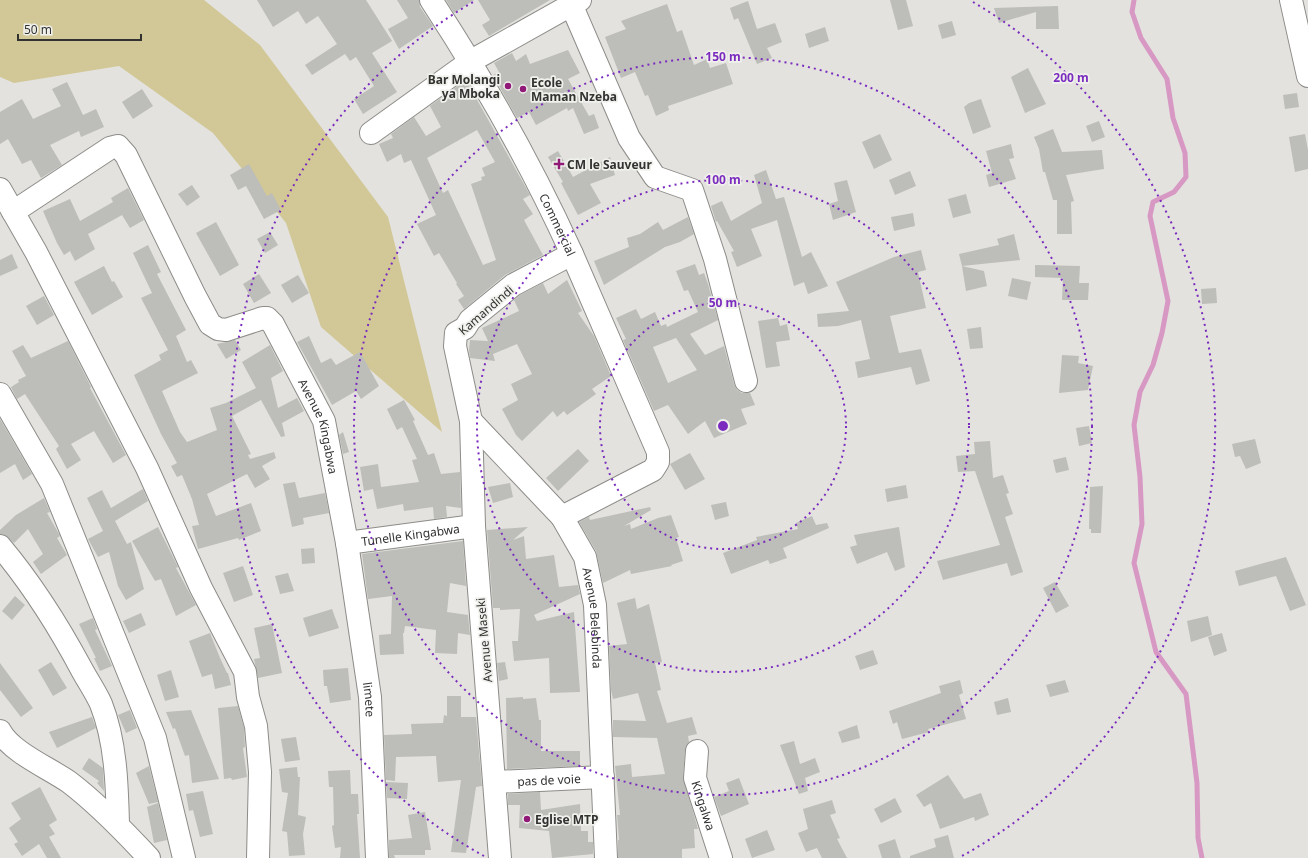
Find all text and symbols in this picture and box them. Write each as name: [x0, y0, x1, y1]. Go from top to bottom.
scale bar: [18, 16, 141, 42]
text: 50 m: [24, 21, 52, 38]
text: 150 m: [705, 48, 741, 65]
text: 200 m: [1053, 69, 1089, 86]
place label: Bar Molangi ya Mboka: [428, 71, 500, 102]
place label: Ecole Maman Nzeba: [531, 74, 617, 105]
marker: Bar Molangi ya Mboka: [503, 81, 513, 91]
marker: Ecole Maman Nzeba: [518, 84, 528, 94]
place label: CM le Sauveur: [567, 156, 652, 173]
marker: CM le Sauveur: [554, 159, 564, 169]
text: 100 m: [705, 171, 741, 188]
street label: Commercial: [536, 190, 580, 258]
street label: Kamandindi: [455, 281, 517, 339]
text: 50 m: [709, 294, 737, 311]
street label: Avenue Kingabwa: [295, 375, 342, 475]
centre of rings: [716, 419, 730, 433]
street label: Tunelle Kingabwa: [360, 520, 461, 550]
street label: Avenue Belebinda: [579, 566, 606, 669]
street label: Avenue Maseki: [472, 597, 496, 683]
street label: limete: [359, 681, 379, 718]
street label: pas de voie: [517, 770, 581, 789]
street label: Kingalwa: [688, 778, 720, 833]
place label: Eglise MTP: [535, 811, 598, 828]
marker: Eglise MTP: [522, 814, 532, 824]

